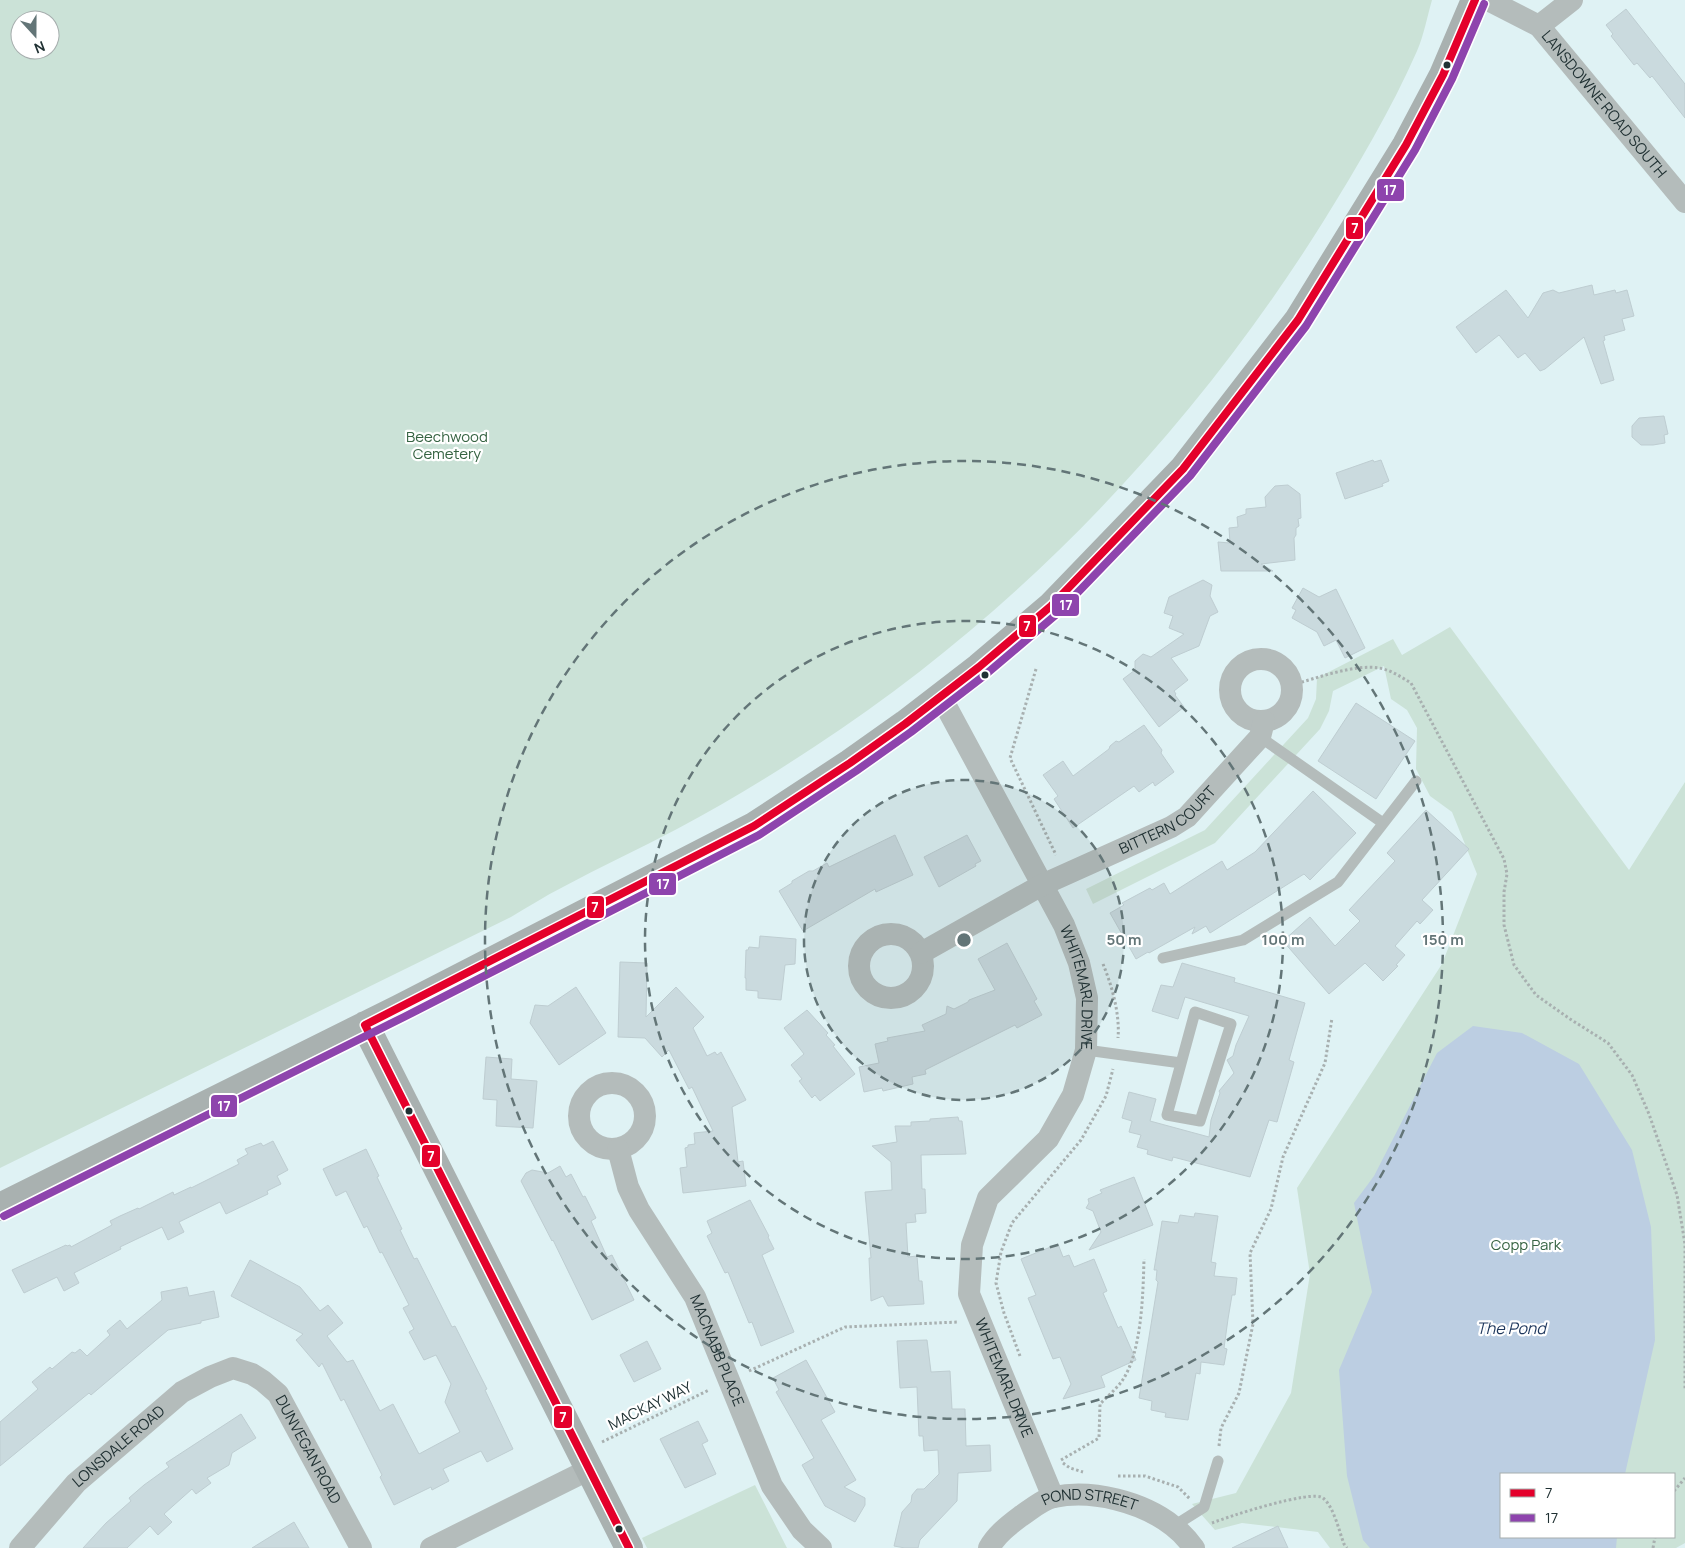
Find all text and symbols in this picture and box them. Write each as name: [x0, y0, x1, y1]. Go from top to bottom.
north arrow: [10, 10, 60, 60]
street label: LANSDOWNE ROAD SOUTH: [1537, 26, 1672, 182]
text: N: [32, 37, 48, 58]
unlabelled marker: [1442, 60, 1452, 70]
line badge: 17: [1376, 178, 1405, 202]
text: 17: [1383, 180, 1397, 199]
line badge: 7: [1345, 216, 1364, 240]
text: 7: [1351, 218, 1359, 237]
park label: Beechwood Cemetery: [406, 426, 488, 464]
line badge: 17: [1051, 593, 1080, 617]
text: 17: [1059, 595, 1073, 614]
line badge: 7: [1018, 614, 1037, 638]
text: 7: [1023, 616, 1031, 635]
unlabelled marker: [980, 670, 990, 680]
street label: BITTERN COURT: [1115, 781, 1220, 859]
line badge: 17: [648, 872, 677, 896]
text: 17: [656, 874, 670, 893]
line badge: 7: [586, 895, 605, 919]
text: 7: [591, 897, 599, 916]
street label: WHITEMARL DRIVE: [1055, 922, 1098, 1050]
text: 50 m: [1106, 929, 1142, 950]
text: 100 m: [1262, 929, 1304, 950]
text: 150 m: [1422, 929, 1464, 950]
centre of rings: [955, 931, 973, 949]
line badge: 17: [210, 1094, 238, 1118]
text: 17: [217, 1096, 231, 1115]
unlabelled marker: [404, 1106, 414, 1116]
line badge: 7: [421, 1144, 441, 1168]
text: 7: [427, 1146, 435, 1165]
park label: Copp Park: [1491, 1234, 1562, 1255]
street label: MACNABB PLACE: [685, 1291, 749, 1409]
street label: WHITEMARL DRIVE: [970, 1315, 1038, 1441]
water label: The Pond: [1476, 1317, 1548, 1339]
street label: MACKAY WAY: [604, 1376, 696, 1435]
street label: DUNVEGAN ROAD: [271, 1391, 346, 1508]
street label: LONSDALE ROAD: [68, 1400, 169, 1492]
line badge: 7: [553, 1405, 573, 1429]
text: 7: [559, 1407, 567, 1426]
legend: [1500, 1473, 1675, 1538]
text: 7: [1545, 1482, 1553, 1503]
street label: POND STREET: [1038, 1484, 1141, 1515]
text: 17: [1545, 1507, 1558, 1528]
unlabelled marker: [614, 1524, 624, 1534]

